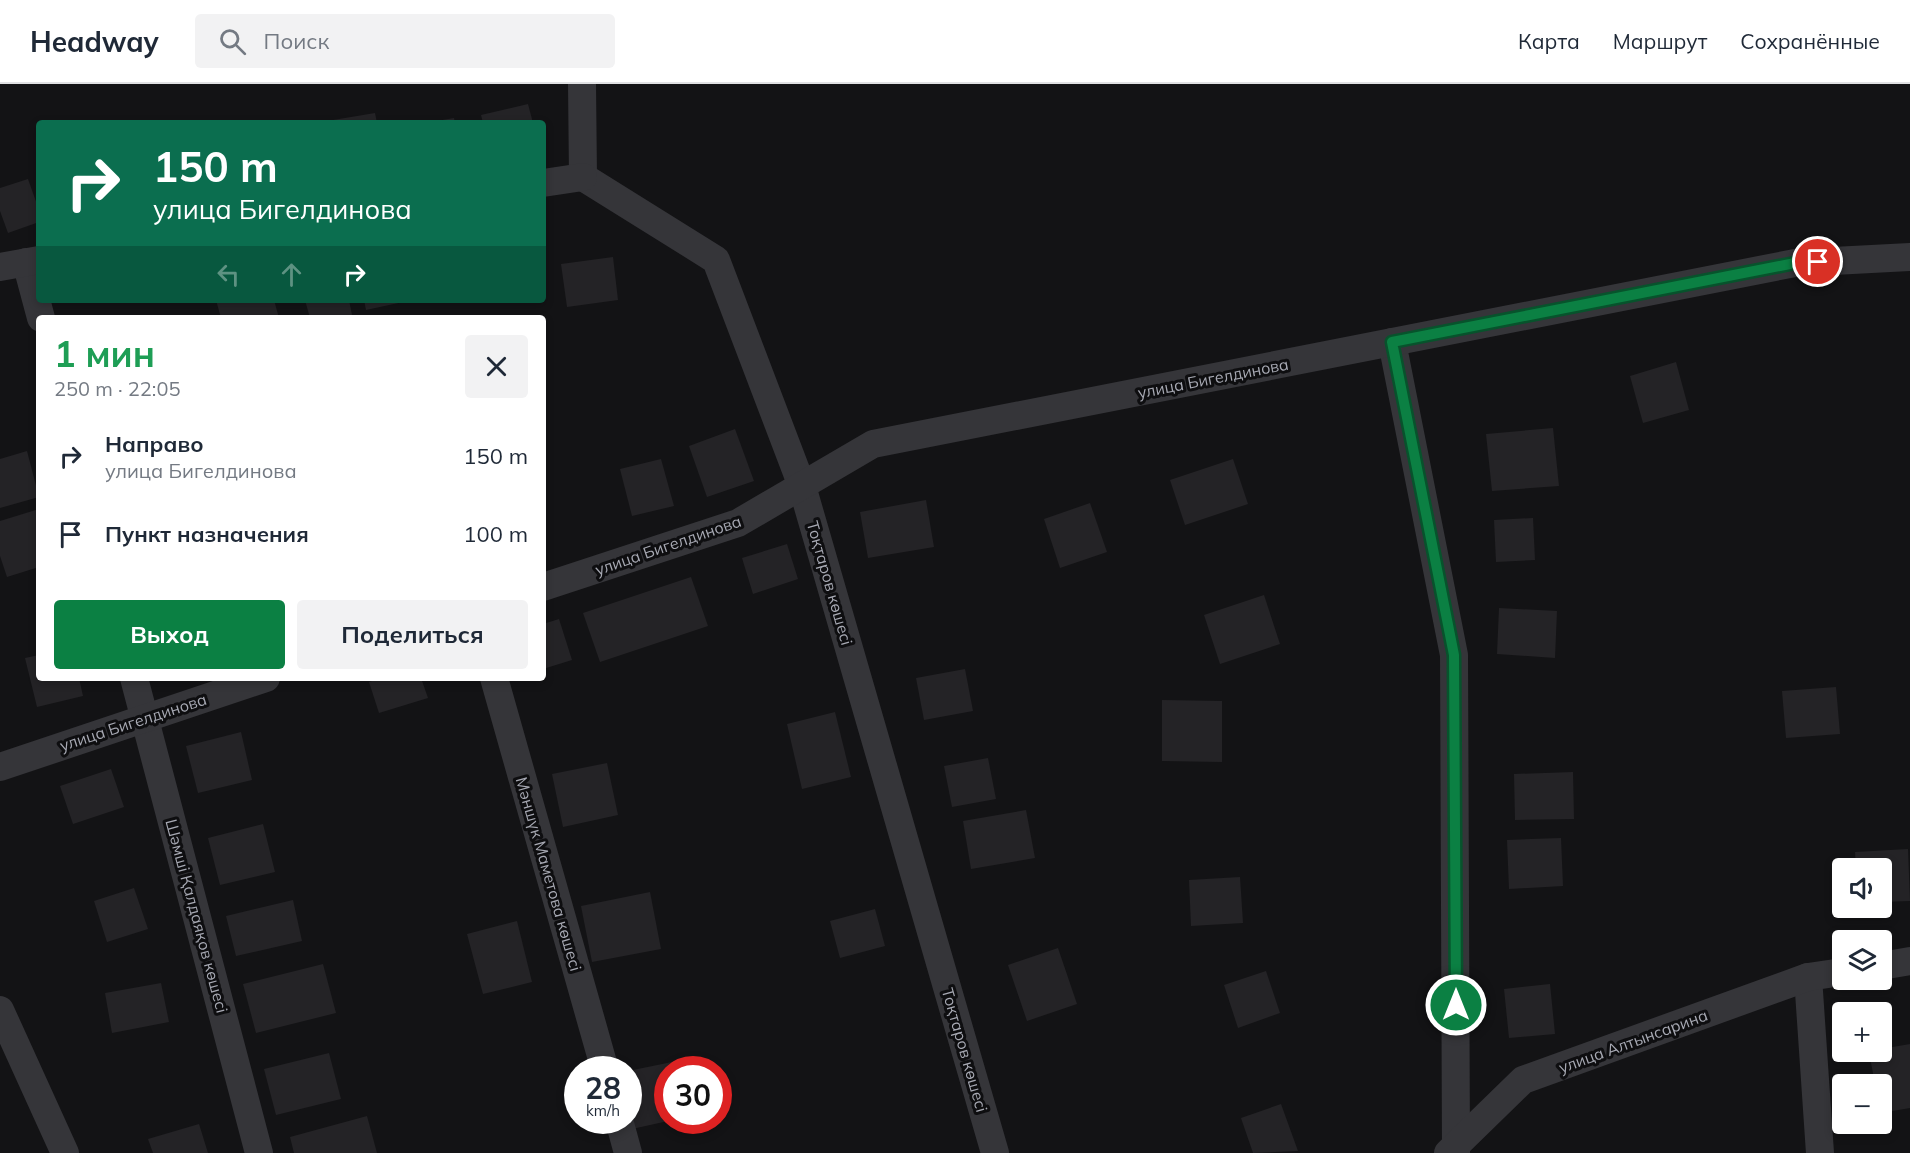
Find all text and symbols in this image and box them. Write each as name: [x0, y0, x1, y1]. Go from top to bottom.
search box: [195, 14, 615, 68]
text: Headway: [30, 24, 159, 59]
icon: search: [216, 25, 249, 58]
text: Поиск: [264, 27, 329, 55]
text: Карта: [1518, 28, 1580, 54]
text: Маршрут: [1613, 28, 1707, 54]
text: Сохранённые: [1740, 28, 1880, 54]
text: 150 m: [153, 140, 278, 193]
icon: right: [54, 144, 132, 222]
text: улица Бигелдинова: [153, 192, 412, 226]
pin: [1792, 236, 1843, 287]
icon: arrive: [1801, 245, 1834, 278]
icon: left: [212, 258, 245, 291]
icon: ahead: [275, 258, 308, 291]
icon: right: [338, 258, 371, 291]
text: 1 мин: [54, 331, 155, 376]
button: close: [465, 335, 528, 398]
street label: улица Бигелдинова: [1136, 354, 1290, 402]
text: 250 m · 22:05: [54, 376, 180, 401]
text: Направо: [105, 430, 203, 458]
icon: right: [54, 440, 87, 473]
text: 150 m: [463, 442, 528, 470]
text: улица Бигелдинова: [105, 458, 297, 483]
street label: улица Бигелдинова: [592, 511, 744, 579]
icon: arrive: [54, 518, 87, 551]
street label: Тоқтаров көшесі: [803, 519, 857, 647]
text: Пункт назначения: [105, 520, 309, 548]
text: 100 m: [463, 520, 528, 548]
button: Выход: [54, 600, 285, 669]
button: Поделиться: [297, 600, 528, 669]
street label: улица Бигелдинова: [57, 689, 209, 755]
street label: Мәншүк Маметова көшесі: [512, 775, 586, 973]
street label: Шәмші Қалдаяқов көшесі: [161, 817, 233, 1015]
map controls: [1832, 858, 1892, 1134]
button: sound: [1832, 858, 1892, 918]
button: layers: [1832, 930, 1892, 990]
position arrow: [1424, 973, 1488, 1037]
street label: Тоқтаров көшесі: [938, 986, 992, 1114]
button: +: [1832, 1002, 1892, 1062]
street label: улица Алтынсарина: [1556, 1005, 1710, 1077]
speed limit sign: 30: [654, 1056, 732, 1134]
text: 28: [585, 1069, 621, 1107]
button: −: [1832, 1074, 1892, 1134]
text: km/h: [586, 1101, 620, 1120]

